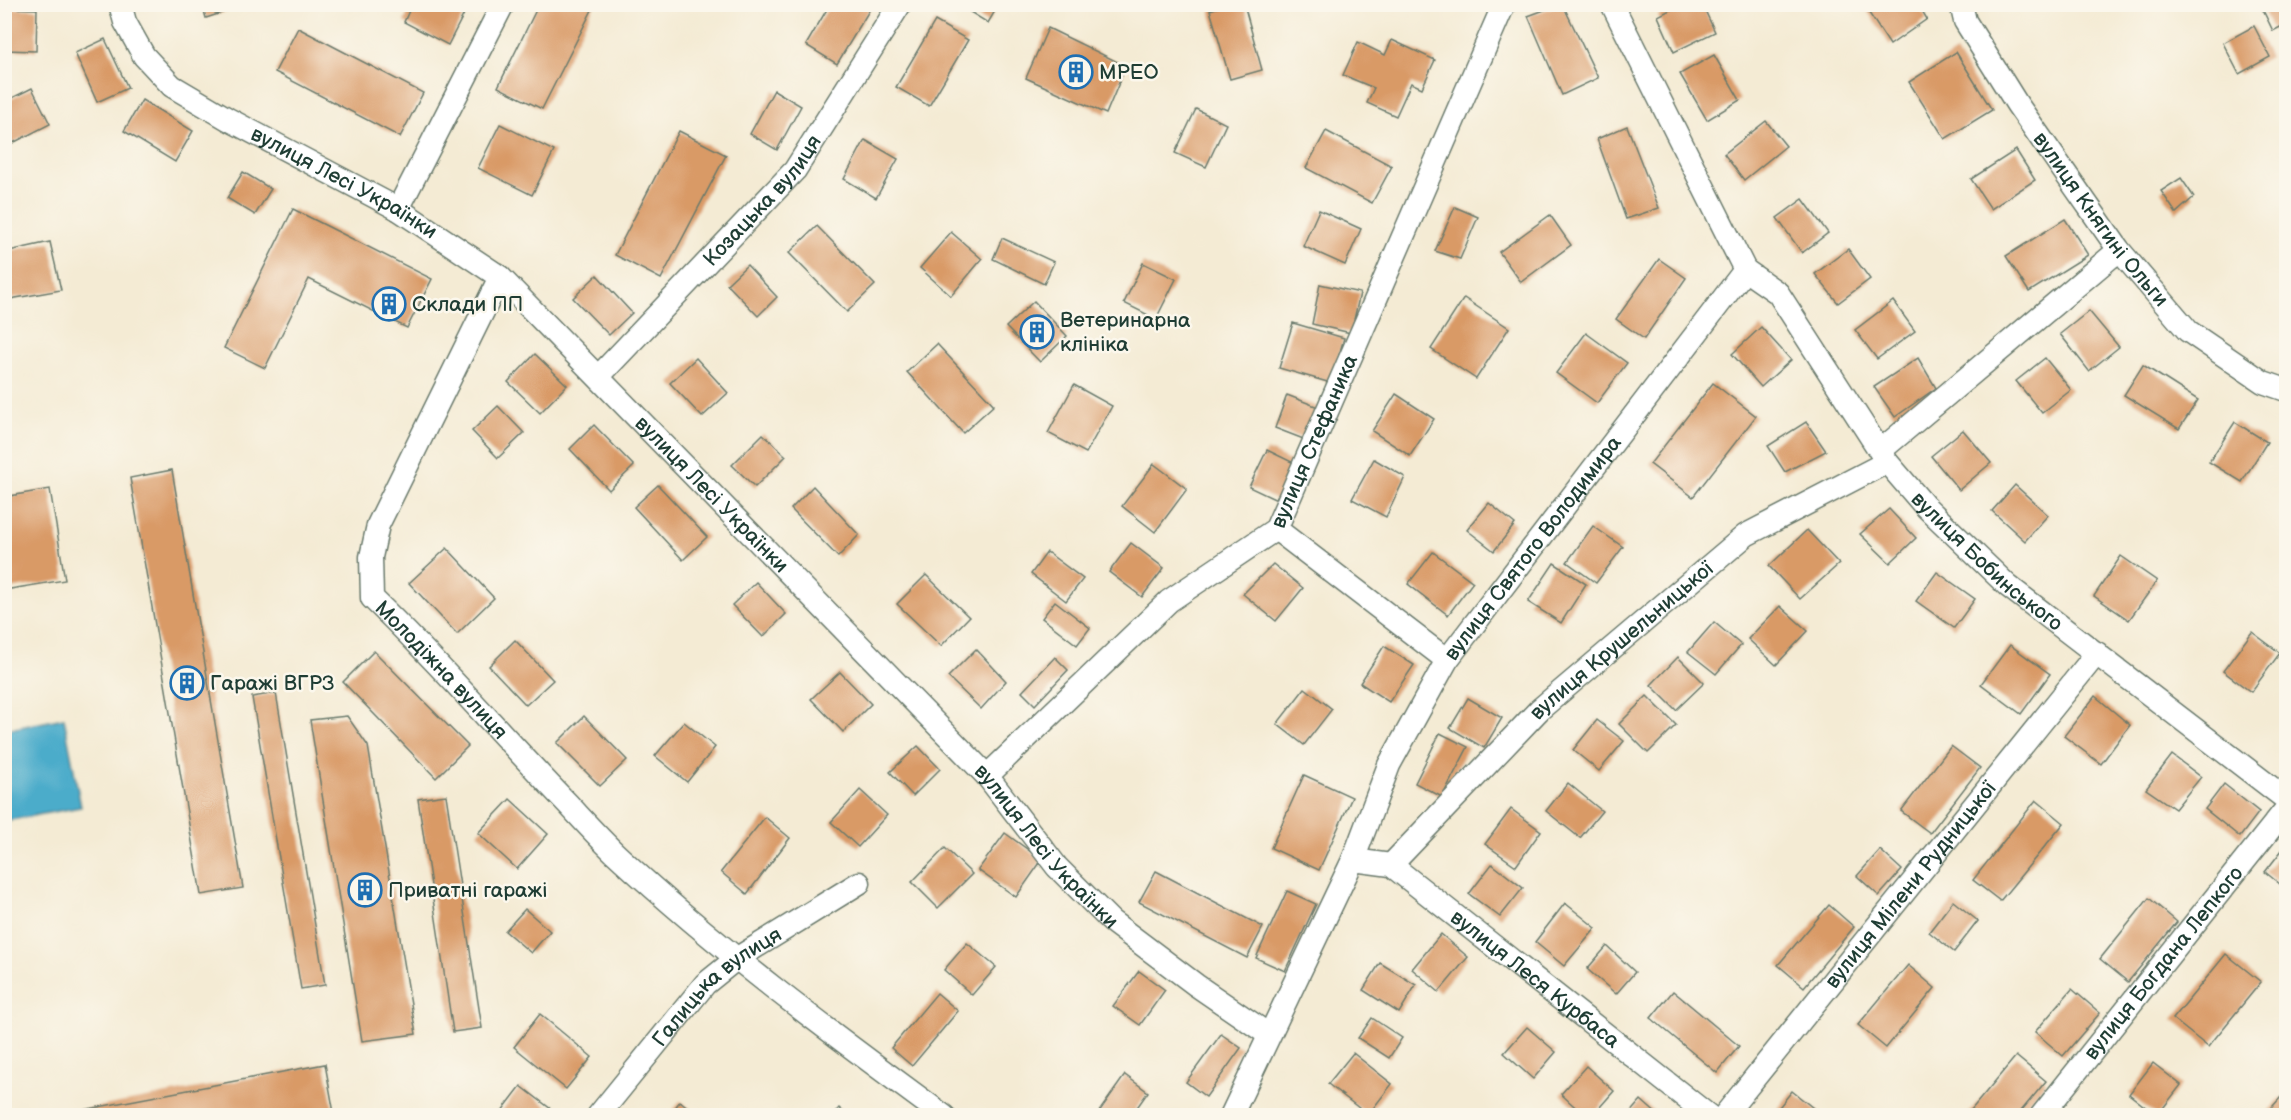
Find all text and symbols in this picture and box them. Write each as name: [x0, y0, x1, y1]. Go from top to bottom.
building icon: МРЕО: [1058, 54, 1094, 90]
place label: МРЕО: [1099, 60, 1159, 85]
street label: вулиця Лесі Українки: [246, 121, 442, 245]
street label: вулиця Княгині Ольги: [2028, 127, 2174, 312]
street label: Козацька вулиця: [698, 131, 827, 272]
building icon: Склади ПП: [371, 286, 407, 322]
place label: Склади ПП: [412, 292, 523, 317]
place label: Ветеринарна клініка: [1060, 308, 1191, 357]
building icon: Ветеринарна клініка: [1019, 314, 1055, 350]
street label: вулиця Стефаника: [1266, 350, 1363, 532]
street label: вулиця Лесі Українки: [630, 411, 794, 578]
street label: вулиця Святого Володимира: [1439, 431, 1627, 666]
street label: вулиця Бобинського: [1905, 487, 2068, 636]
street label: вулиця Крушельницької: [1524, 556, 1719, 725]
street label: Молодіжна вулиця: [369, 596, 513, 745]
building icon: Гаражі ВГРЗ: [169, 665, 205, 701]
place label: Гаражі ВГРЗ: [210, 671, 334, 696]
street label: вулиця Лесі Українки: [969, 759, 1123, 934]
street label: вулиця Мілени Рудницької: [1820, 776, 2002, 994]
street label: вулиця Богдана Лепкого: [2079, 861, 2248, 1065]
building icon: Приватні гаражі: [347, 872, 383, 908]
place label: Приватні гаражі: [388, 878, 547, 903]
street label: вулиця Леся Курбаса: [1445, 905, 1625, 1054]
street label: Галицька вулиця: [647, 922, 786, 1052]

